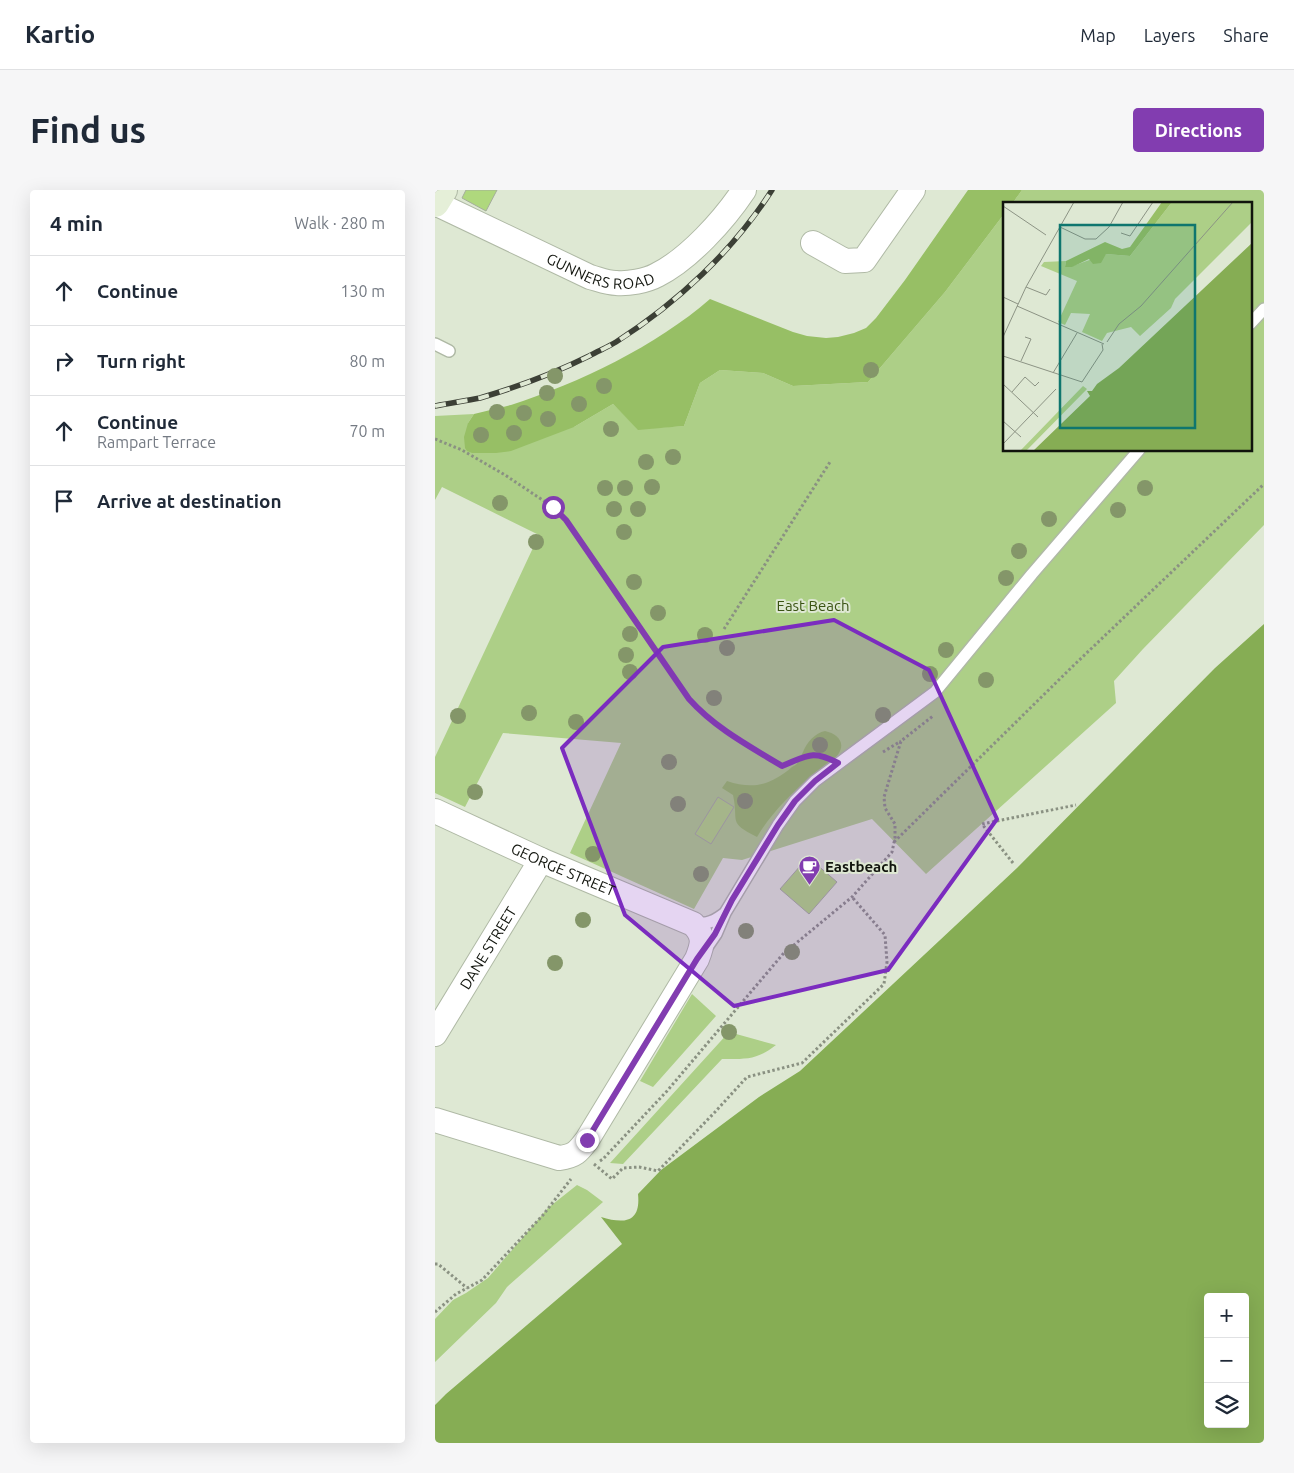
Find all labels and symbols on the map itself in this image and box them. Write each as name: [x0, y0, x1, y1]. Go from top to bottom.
inset map: [1003, 202, 1251, 451]
street label: GUNNERS ROAD: [544, 249, 657, 292]
route start: [542, 496, 565, 519]
park label: East Beach: [776, 597, 850, 614]
street label: GEORGE STREET: [509, 839, 619, 899]
cafe icon: Eastbeach: [797, 854, 821, 885]
place label: Eastbeach: [825, 858, 897, 875]
street label: DANE STREET: [456, 903, 519, 992]
route end: [576, 1129, 599, 1152]

